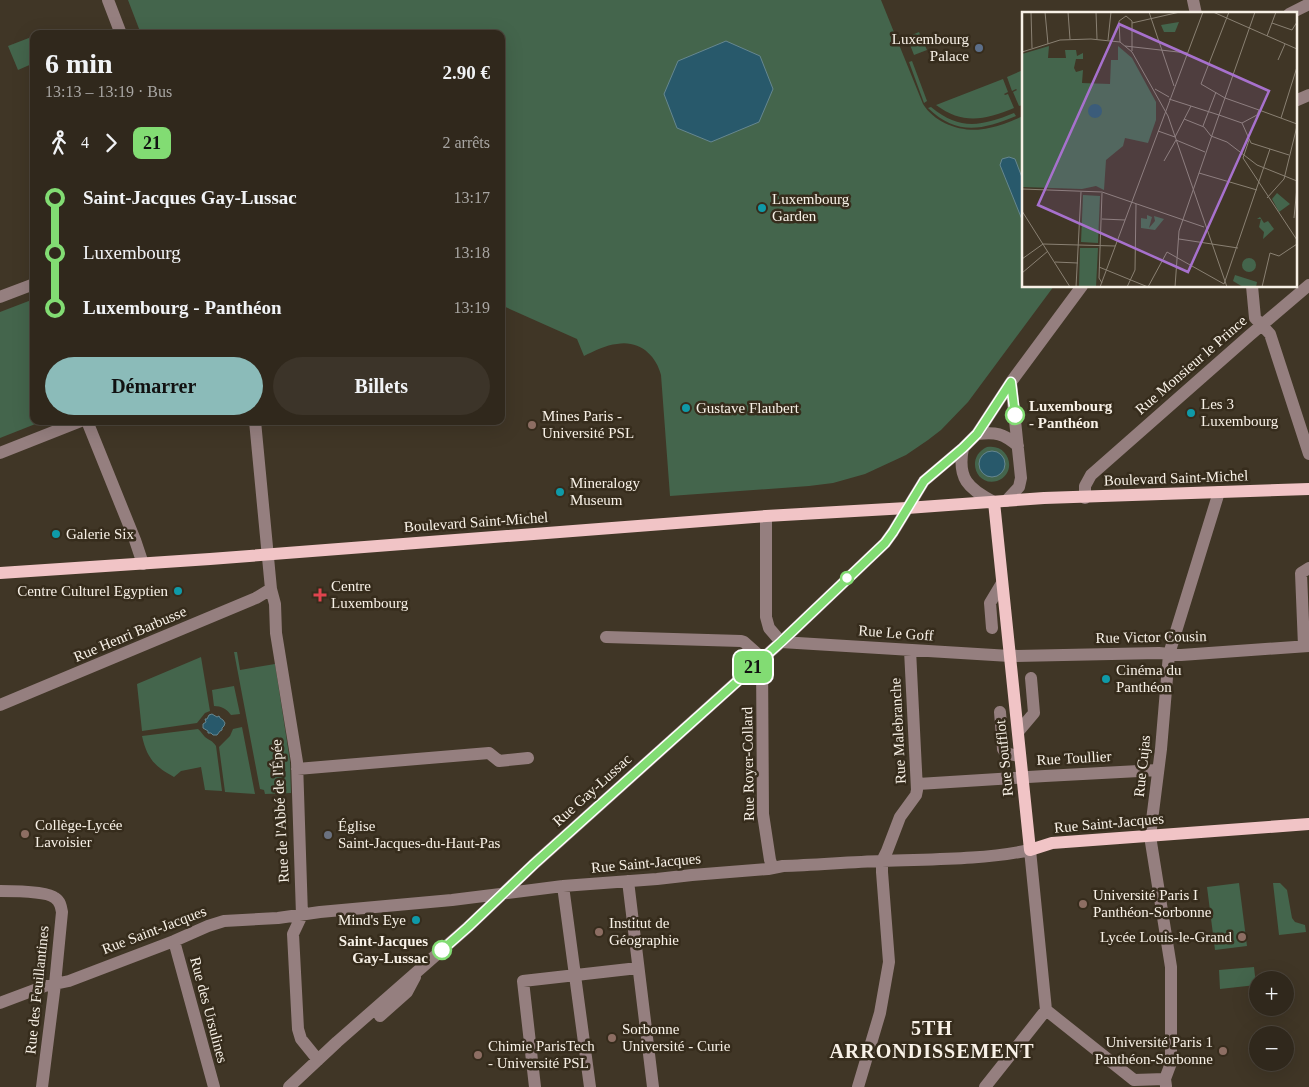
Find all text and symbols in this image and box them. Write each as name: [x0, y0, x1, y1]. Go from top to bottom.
inset map: [1022, 12, 1296, 288]
place label: Luxembourg Palace: [892, 31, 969, 64]
marker: Luxembourg Palace: [973, 42, 985, 54]
text: 6 min: [45, 48, 113, 79]
text: 2.90 €: [443, 62, 490, 83]
text: 13:13 – 13:19 · Bus: [45, 83, 172, 100]
icon: walk: [45, 129, 73, 157]
icon: forward: [97, 129, 125, 157]
text: 21: [143, 133, 161, 153]
text: 4: [81, 134, 89, 151]
text: 2 arrêts: [442, 134, 490, 151]
text: Saint-Jacques Gay-Lussac: [83, 187, 297, 208]
text: 13:17: [454, 189, 490, 206]
place label: Luxembourg Garden: [772, 191, 850, 224]
marker: Luxembourg Garden: [756, 202, 768, 214]
text: Luxembourg: [83, 242, 181, 263]
text: 13:18: [454, 244, 490, 261]
text: Luxembourg - Panthéon: [83, 297, 281, 318]
text: 13:19: [454, 299, 490, 316]
street label: Rue Monsieur le Prince: [1132, 312, 1250, 418]
button: Démarrer: [45, 357, 263, 415]
button: Billets: [273, 357, 490, 415]
place label: Les 3 Luxembourg: [1201, 396, 1279, 429]
place label: Luxembourg - Panthéon: [1029, 398, 1113, 431]
place label: Gustave Flaubert: [696, 400, 800, 416]
marker: Gustave Flaubert: [680, 402, 692, 414]
marker: Luxembourg - Panthéon: [1005, 405, 1025, 425]
marker: Les 3 Luxembourg: [1185, 407, 1197, 419]
place label: Mines Paris - Université PSL: [542, 408, 634, 441]
marker: Mines Paris - Université PSL: [526, 419, 538, 431]
street label: Boulevard Saint-Michel: [1103, 467, 1249, 489]
place label: Mineralogy Museum: [570, 475, 640, 508]
marker: Mineralogy Museum: [554, 486, 566, 498]
street label: Boulevard Saint-Michel: [403, 509, 549, 535]
place label: Galerie Six: [66, 526, 134, 542]
marker: Galerie Six: [50, 528, 62, 540]
unlabelled marker: [840, 571, 854, 585]
place label: Centre Luxembourg: [331, 578, 409, 611]
place label: Centre Culturel Egyptien: [17, 583, 168, 599]
marker: Centre Culturel Egyptien: [172, 585, 184, 597]
marker: Centre Luxembourg: [313, 588, 327, 602]
street label: Rue Henri Barbusse: [71, 603, 189, 665]
street label: Rue Le Goff: [858, 622, 934, 644]
street label: Rue Victor Cousin: [1095, 628, 1207, 646]
line badge: 21: [730, 651, 776, 683]
text: 21: [744, 657, 762, 677]
place label: Cinéma du Panthéon: [1116, 662, 1182, 695]
marker: Cinéma du Panthéon: [1100, 673, 1112, 685]
street label: Rue Malebranche: [887, 677, 909, 784]
street label: Rue Royer-Collard: [739, 706, 757, 821]
street label: Rue Soufflot: [992, 718, 1016, 797]
street label: Rue Cujas: [1131, 734, 1153, 798]
street label: Rue de l'Abbé de l'Épée: [268, 738, 292, 883]
street label: Rue Toullier: [1036, 748, 1112, 768]
street label: Rue Gay-Lussac: [550, 751, 635, 829]
street label: Rue Saint-Jacques: [1053, 810, 1165, 836]
place label: Collège-Lycée Lavoisier: [35, 817, 123, 850]
place label: Église Saint-Jacques-du-Haut-Pas: [338, 818, 501, 851]
marker: Collège-Lycée Lavoisier: [19, 828, 31, 840]
marker: Église Saint-Jacques-du-Haut-Pas: [322, 829, 334, 841]
street label: Rue Saint-Jacques: [590, 850, 702, 876]
place label: Université Paris I Panthéon-Sorbonne: [1093, 887, 1212, 920]
marker: Université Paris I Panthéon-Sorbonne: [1077, 898, 1089, 910]
street label: Rue Saint-Jacques: [100, 903, 209, 957]
place label: Mind's Eye: [338, 912, 406, 928]
marker: Mind's Eye: [410, 914, 422, 926]
place label: Institut de Géographie: [609, 915, 679, 948]
street label: Rue des Feuillantines: [22, 925, 52, 1055]
marker: Institut de Géographie: [593, 926, 605, 938]
place label: Lycée Louis-le-Grand: [1100, 929, 1232, 945]
marker: Lycée Louis-le-Grand: [1236, 931, 1248, 943]
place label: Saint-Jacques Gay-Lussac: [339, 933, 428, 966]
marker: Saint-Jacques Gay-Lussac: [432, 940, 452, 960]
street label: Rue des Ursulines: [187, 955, 231, 1065]
map controls: [1249, 971, 1294, 1071]
button: +: [1249, 971, 1294, 1016]
district label: 5TH ARRONDISSEMENT: [829, 1017, 1035, 1062]
place label: Sorbonne Université - Curie: [622, 1021, 731, 1054]
button: −: [1249, 1026, 1294, 1071]
marker: Sorbonne Université - Curie: [606, 1032, 618, 1044]
place label: Université Paris 1 Panthéon-Sorbonne: [1095, 1034, 1213, 1067]
place label: Chimie ParisTech - Université PSL: [488, 1038, 595, 1071]
marker: Université Paris 1 Panthéon-Sorbonne: [1217, 1045, 1229, 1057]
marker: Chimie ParisTech - Université PSL: [472, 1049, 484, 1061]

